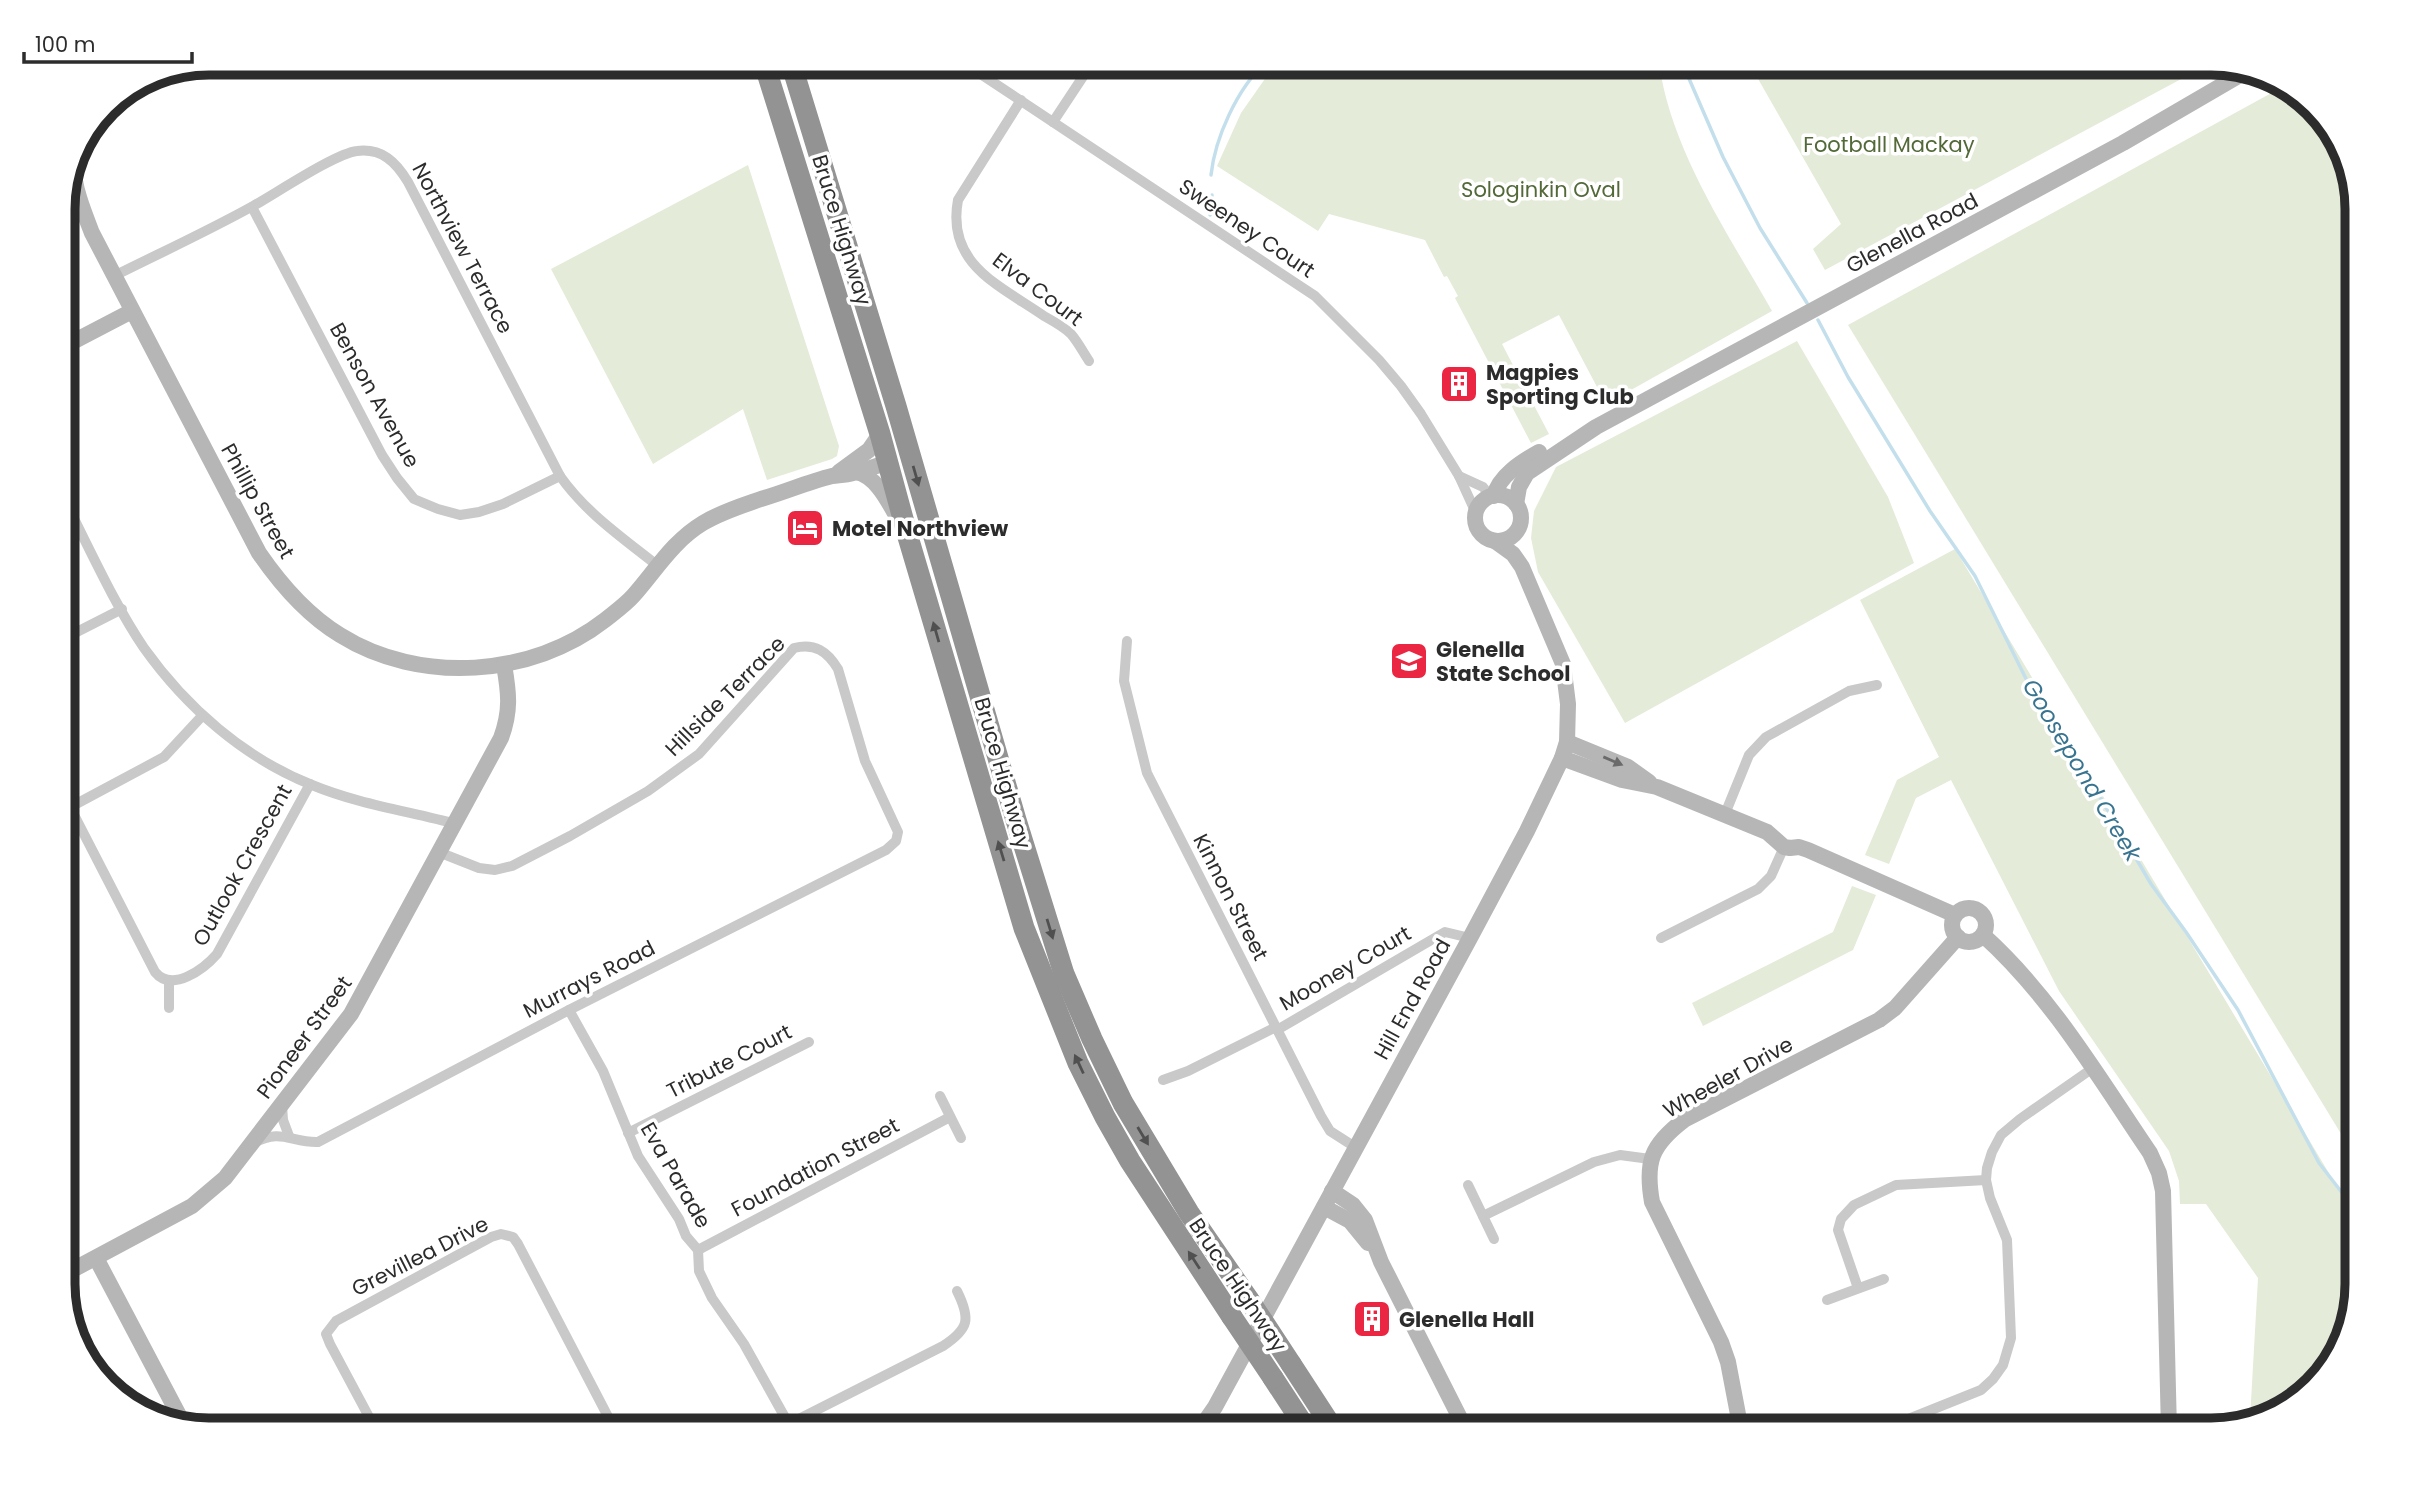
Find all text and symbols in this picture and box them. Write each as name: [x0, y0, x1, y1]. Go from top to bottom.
scale bar: [24, 21, 192, 65]
text: 100 m: [35, 30, 95, 59]
park label: Football Mackay: [1803, 130, 1975, 159]
street label: Bruce Highway: [805, 151, 879, 309]
street label: Northview Terrace: [406, 157, 520, 339]
street label: Sweeney Court: [1173, 172, 1321, 284]
park label: Sologinkin Oval: [1461, 175, 1621, 204]
street label: Glenella Road: [1841, 186, 1983, 280]
street label: Elva Court: [987, 245, 1089, 333]
street label: Benson Avenue: [323, 317, 427, 473]
place label: Magpies Sporting Club: [1486, 358, 1634, 411]
building icon: Magpies Sporting Club: [1438, 363, 1480, 405]
street label: Phillip Street: [214, 438, 302, 564]
one-way arrow: [911, 465, 922, 487]
hotel icon: Motel Northview: [784, 507, 826, 549]
place label: Motel Northview: [832, 514, 1009, 543]
one-way arrow: [931, 622, 941, 643]
street label: Hillside Terrace: [659, 630, 791, 762]
place label: Glenella State School: [1436, 635, 1570, 688]
school or university icon: Glenella State School: [1388, 640, 1430, 682]
water label: Goosepond Creek: [2015, 673, 2150, 868]
street label: Bruce Highway: [968, 694, 1038, 852]
one-way arrow: [1603, 756, 1624, 767]
street label: Outlook Crescent: [185, 779, 299, 951]
street label: Kinnon Street: [1187, 829, 1275, 965]
one-way arrow: [995, 840, 1005, 861]
one-way arrow: [1045, 918, 1056, 939]
street label: Mooney Court: [1274, 919, 1416, 1017]
street label: Murrays Road: [518, 933, 660, 1025]
street label: Hill End Road: [1367, 933, 1457, 1065]
street label: Pioneer Street: [250, 970, 358, 1104]
street label: Tribute Court: [661, 1017, 797, 1105]
street label: Wheeler Drive: [1658, 1029, 1798, 1125]
one-way arrow: [1073, 1054, 1085, 1074]
street label: Foundation Street: [726, 1111, 904, 1223]
street label: Eva Parade: [634, 1117, 718, 1233]
one-way arrow: [1136, 1126, 1149, 1145]
street label: Grevillea Drive: [347, 1209, 493, 1303]
street label: Bruce Highway: [1182, 1212, 1294, 1358]
one-way arrow: [1188, 1250, 1201, 1269]
building icon: Glenella Hall: [1351, 1298, 1393, 1340]
place label: Glenella Hall: [1399, 1305, 1534, 1334]

